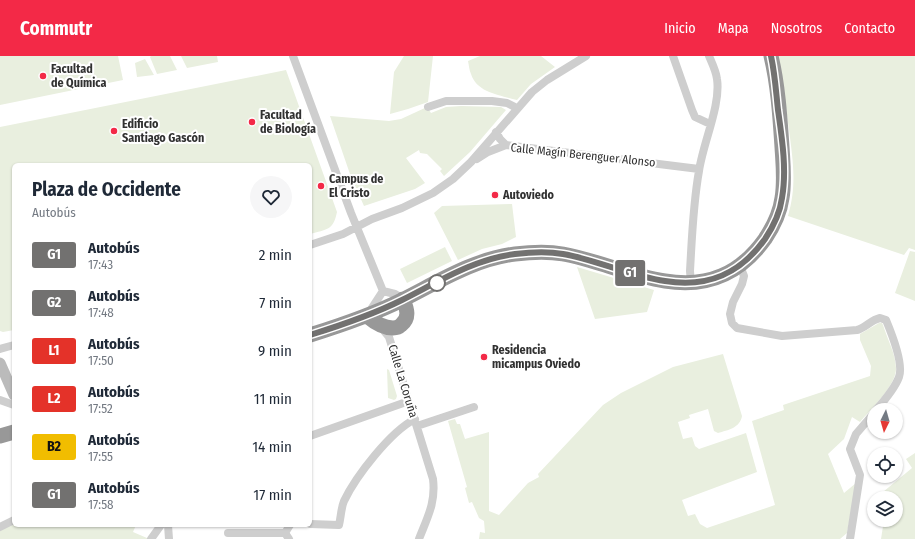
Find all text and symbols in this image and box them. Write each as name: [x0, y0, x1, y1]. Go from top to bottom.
text: Commutr: [20, 17, 92, 40]
text: Inicio: [664, 20, 696, 37]
text: Mapa: [718, 20, 749, 37]
text: Nosotros: [771, 20, 822, 37]
text: Contacto: [844, 20, 895, 37]
place label: Facultad de Química: [51, 62, 106, 90]
marker: Facultad de Química: [38, 71, 48, 81]
place label: Facultad de Biología: [260, 108, 316, 136]
place label: Edificio Santiago Gascón: [122, 117, 204, 145]
marker: Facultad de Biología: [247, 117, 257, 127]
marker: Edificio Santiago Gascón: [109, 126, 119, 136]
street label: Calle Magín Berenguer Alonso: [510, 140, 656, 170]
place label: Campus de El Cristo: [329, 172, 383, 200]
button: heart: [250, 176, 292, 218]
text: Plaza de Occidente: [32, 178, 181, 201]
marker: Campus de El Cristo: [316, 181, 326, 191]
place label: Autoviedo: [502, 188, 554, 202]
marker: Autoviedo: [490, 190, 500, 200]
text: Autobús: [32, 205, 76, 220]
text: Autobús: [88, 239, 139, 257]
text: G1: [47, 246, 61, 263]
text: 2 min: [259, 246, 292, 264]
text: 17:43: [88, 257, 113, 272]
line badge: G1: [612, 260, 648, 286]
text: G1: [623, 264, 637, 281]
unlabelled marker: [428, 274, 446, 292]
text: Autobús: [88, 287, 139, 305]
text: G2: [47, 294, 61, 311]
text: 7 min: [259, 294, 292, 312]
text: 17:48: [88, 305, 114, 320]
text: Autobús: [88, 335, 139, 353]
text: L1: [49, 342, 59, 359]
text: 9 min: [258, 342, 292, 360]
street label: Calle La Coruña: [385, 343, 421, 419]
place label: Residencia micampus Oviedo: [492, 343, 581, 371]
marker: Residencia micampus Oviedo: [479, 352, 489, 362]
text: 17:50: [88, 353, 114, 368]
text: Autobús: [88, 383, 139, 401]
text: L2: [48, 390, 60, 407]
text: 11 min: [254, 390, 292, 408]
text: 17:52: [88, 401, 113, 416]
north arrow: [867, 403, 903, 439]
map controls: [867, 403, 903, 527]
text: Autobús: [88, 431, 139, 449]
text: B2: [47, 438, 61, 455]
text: 14 min: [252, 438, 292, 456]
button: locate: [867, 447, 903, 483]
text: 17:55: [88, 449, 113, 464]
text: Autobús: [88, 479, 139, 497]
text: G1: [47, 486, 61, 503]
text: 17 min: [253, 486, 292, 504]
button: layers: [867, 491, 903, 527]
text: 17:58: [88, 497, 114, 512]

